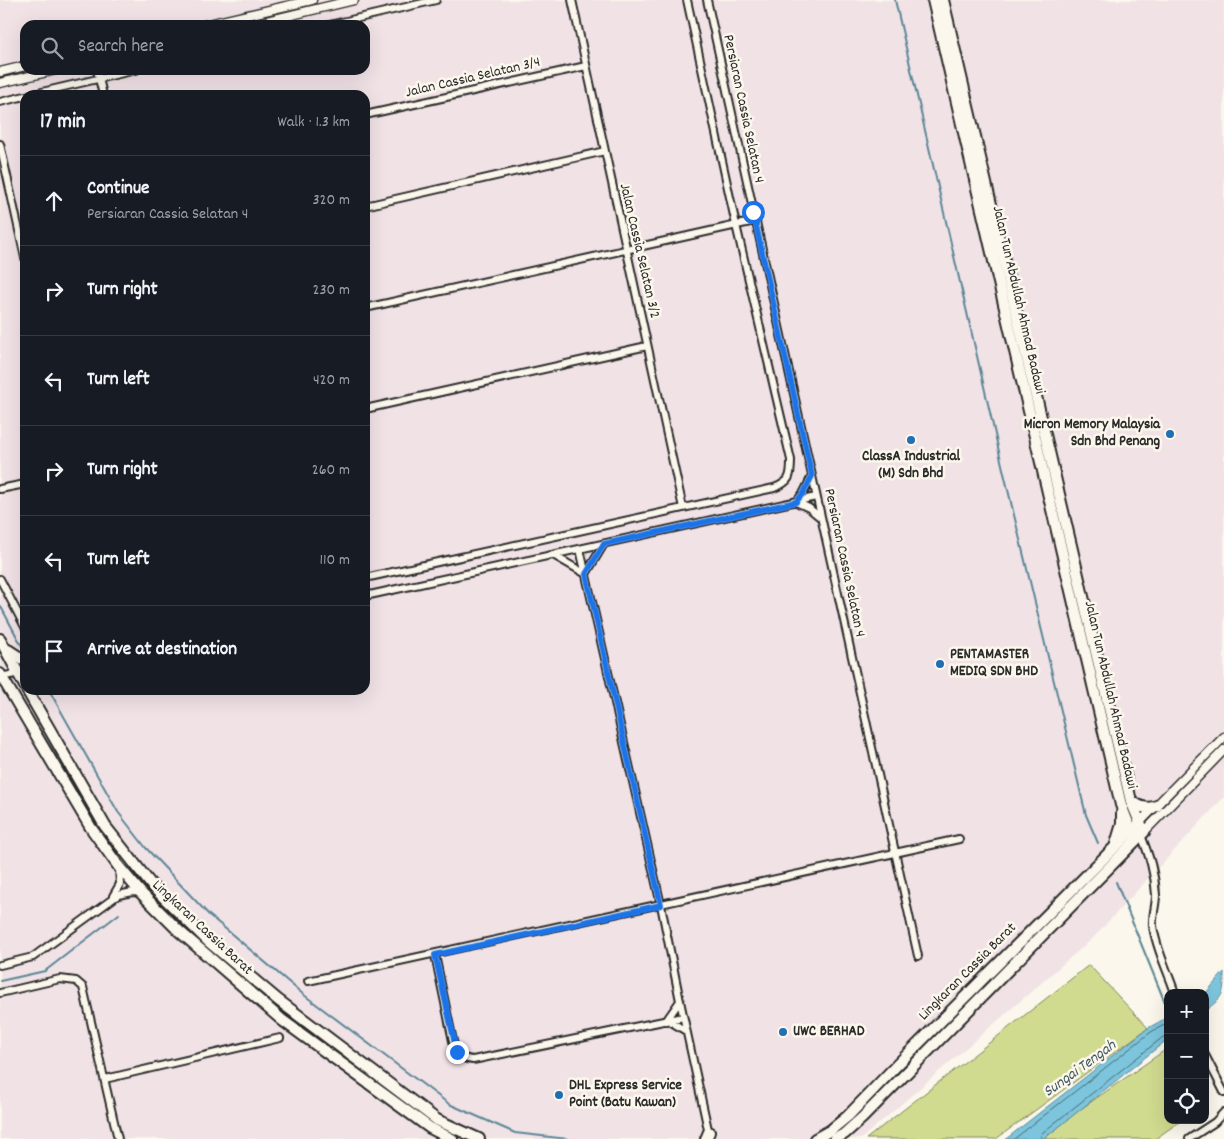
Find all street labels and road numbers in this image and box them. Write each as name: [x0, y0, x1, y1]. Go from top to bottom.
street label: Persiaran Cassia Selatan 4: [717, 33, 769, 185]
street label: Jalan Cassia Selatan 3/4: [403, 52, 543, 104]
street label: Jalan Cassia Selatan 3/2: [613, 181, 665, 321]
street label: Jalan Tun Abdullah Ahmad Badawi: [986, 204, 1050, 396]
street label: Persiaran Cassia Selatan 4: [818, 487, 870, 639]
street label: Jalan Tun Abdullah Ahmad Badawi: [1078, 599, 1142, 791]
street label: Lingkaran Cassia Barat: [147, 875, 258, 981]
street label: Lingkaran Cassia Barat: [914, 918, 1022, 1026]

